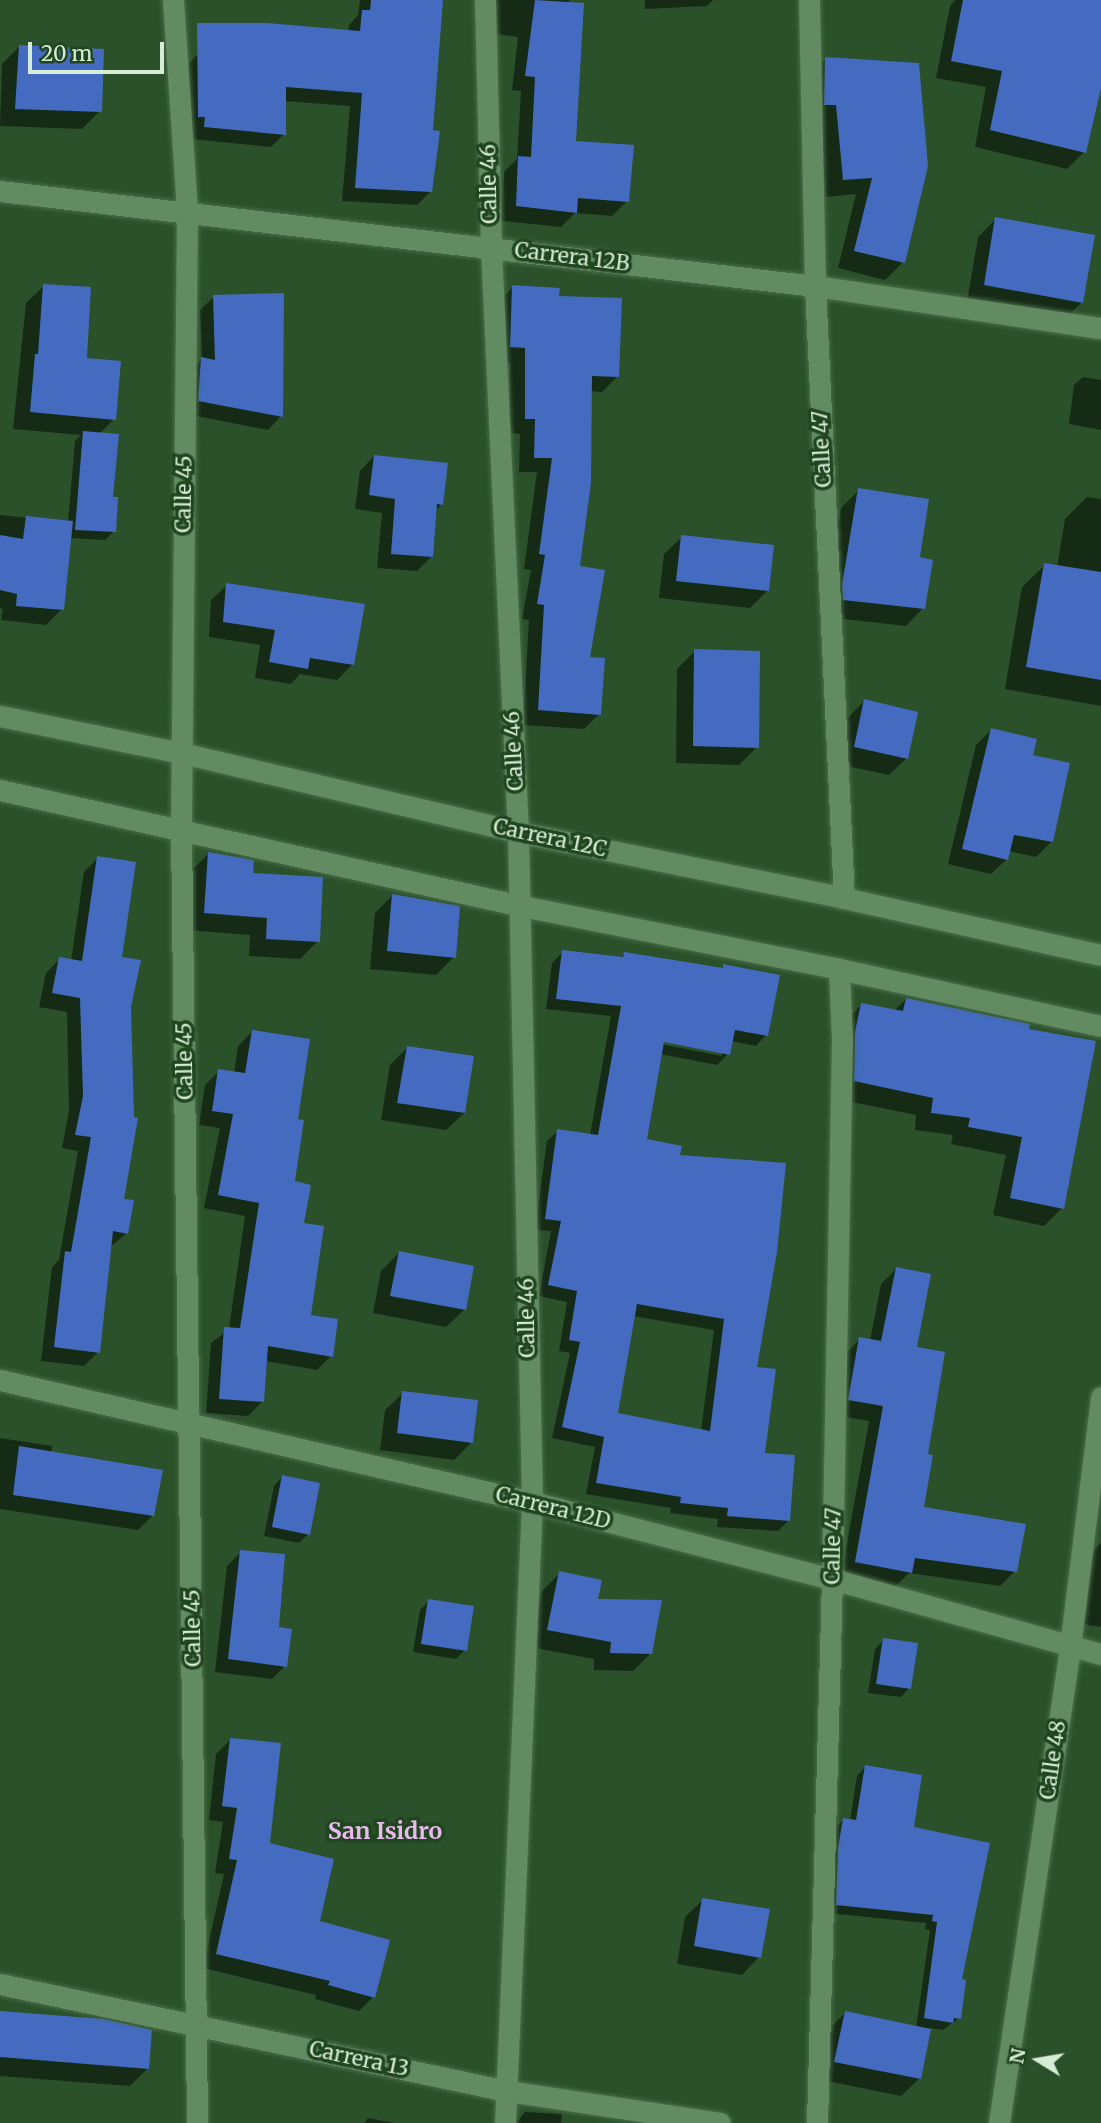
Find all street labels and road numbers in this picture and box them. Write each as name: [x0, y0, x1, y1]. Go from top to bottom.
street label: Calle 46: [476, 144, 502, 224]
street label: Carrera 12B: [513, 237, 631, 277]
street label: Calle 47: [807, 410, 837, 488]
street label: Calle 45: [171, 455, 197, 533]
street label: Calle 46: [499, 711, 529, 791]
street label: Carrera 12C: [491, 814, 609, 862]
street label: Calle 45: [172, 1022, 198, 1100]
street label: Calle 46: [514, 1278, 540, 1358]
street label: Carrera 12D: [493, 1482, 613, 1534]
street label: Calle 47: [820, 1507, 846, 1585]
street label: Calle 45: [180, 1589, 206, 1667]
street label: Calle 48: [1035, 1719, 1071, 1801]
street label: Carrera 13: [307, 2036, 411, 2082]

